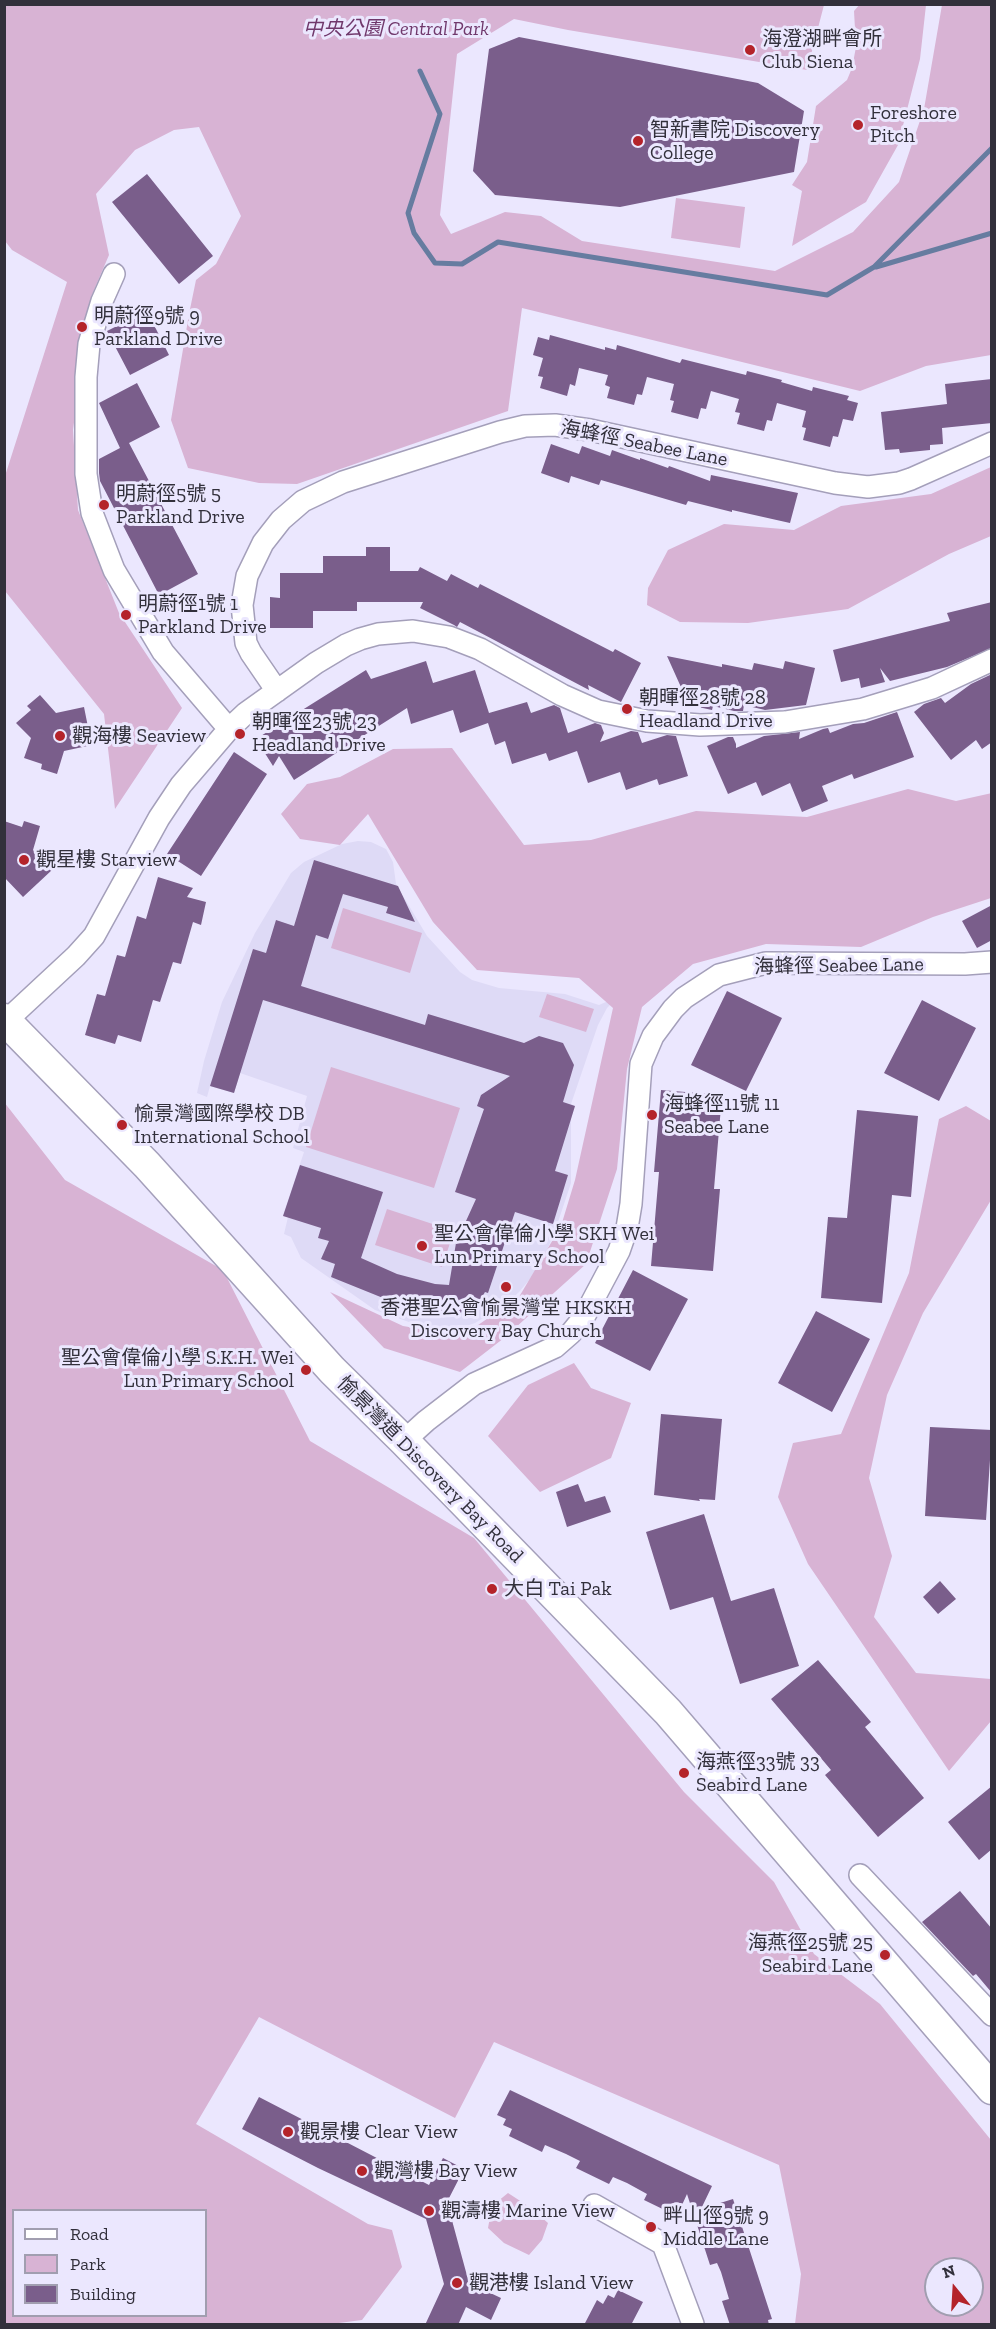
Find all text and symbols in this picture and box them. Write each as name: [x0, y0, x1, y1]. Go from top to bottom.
park label: 中央公園 Central Park: [303, 17, 489, 41]
place label: 海澄湖畔會所 Club Siena: [762, 27, 882, 74]
marker: 海澄湖畔會所 Club Siena: [743, 43, 757, 57]
place label: Foreshore Pitch: [870, 101, 957, 148]
place label: 智新書院 Discovery College: [650, 118, 820, 165]
marker: Foreshore Pitch: [851, 118, 865, 132]
marker: 智新書院 Discovery College: [631, 134, 645, 148]
place label: 明蔚徑9號 9 Parkland Drive: [94, 304, 223, 351]
marker: 明蔚徑9號 9 Parkland Drive: [75, 320, 89, 334]
street label: 海蜂徑 Seabee Lane: [558, 416, 730, 472]
place label: 明蔚徑5號 5 Parkland Drive: [116, 482, 245, 529]
marker: 明蔚徑5號 5 Parkland Drive: [97, 498, 111, 512]
place label: 明蔚徑1號 1 Parkland Drive: [138, 592, 267, 639]
marker: 明蔚徑1號 1 Parkland Drive: [119, 608, 133, 622]
place label: 朝暉徑28號 28 Headland Drive: [639, 686, 773, 733]
marker: 朝暉徑28號 28 Headland Drive: [620, 702, 634, 716]
place label: 朝暉徑23號 23 Headland Drive: [252, 710, 386, 757]
place label: 觀海樓 Seaview: [72, 724, 206, 748]
marker: 朝暉徑23號 23 Headland Drive: [233, 727, 247, 741]
marker: 觀海樓 Seaview: [53, 729, 67, 743]
place label: 觀星樓 Starview: [36, 848, 177, 872]
marker: 觀星樓 Starview: [17, 853, 31, 867]
street label: 海蜂徑 Seabee Lane: [754, 953, 924, 979]
place label: 海蜂徑11號 11 Seabee Lane: [664, 1092, 779, 1139]
place label: 愉景灣國際學校 DB International School: [134, 1102, 309, 1149]
marker: 海蜂徑11號 11 Seabee Lane: [645, 1108, 659, 1122]
marker: 愉景灣國際學校 DB International School: [115, 1118, 129, 1132]
place label: 聖公會偉倫小學 SKH Wei Lun Primary School: [434, 1222, 654, 1269]
marker: 聖公會偉倫小學 SKH Wei Lun Primary School: [415, 1239, 429, 1253]
marker: 香港聖公會愉景灣堂 HKSKH Discovery Bay Church: [499, 1280, 513, 1294]
place label: 香港聖公會愉景灣堂 HKSKH Discovery Bay Church: [380, 1296, 632, 1343]
place label: 聖公會偉倫小學 S.K.H. Wei Lun Primary School: [61, 1346, 294, 1393]
marker: 聖公會偉倫小學 S.K.H. Wei Lun Primary School: [299, 1363, 313, 1377]
street label: 愉景灣道 Discovery Bay Road: [332, 1372, 528, 1568]
place label: 大白 Tai Pak: [504, 1577, 612, 1601]
marker: 大白 Tai Pak: [485, 1582, 499, 1596]
place label: 海燕徑33號 33 Seabird Lane: [696, 1750, 820, 1797]
marker: 海燕徑33號 33 Seabird Lane: [677, 1766, 691, 1780]
place label: 海燕徑25號 25 Seabird Lane: [747, 1931, 873, 1978]
marker: 海燕徑25號 25 Seabird Lane: [878, 1948, 892, 1962]
place label: 觀景樓 Clear View: [300, 2120, 457, 2144]
marker: 觀景樓 Clear View: [281, 2125, 295, 2139]
place label: 觀灣樓 Bay View: [374, 2159, 517, 2183]
marker: 觀灣樓 Bay View: [355, 2164, 369, 2178]
place label: 觀濤樓 Marine View: [441, 2199, 615, 2223]
marker: 觀濤樓 Marine View: [422, 2204, 436, 2218]
place label: 畔山徑9號 9 Middle Lane: [663, 2204, 769, 2251]
legend: [12, 2209, 207, 2317]
marker: 畔山徑9號 9 Middle Lane: [644, 2220, 658, 2234]
text: Road: [70, 2223, 109, 2245]
text: Park: [70, 2253, 106, 2275]
north arrow: [924, 2257, 984, 2317]
text: N: [940, 2260, 958, 2282]
place label: 觀港樓 Island View: [469, 2271, 633, 2295]
marker: 觀港樓 Island View: [450, 2276, 464, 2290]
text: Building: [70, 2283, 136, 2305]

